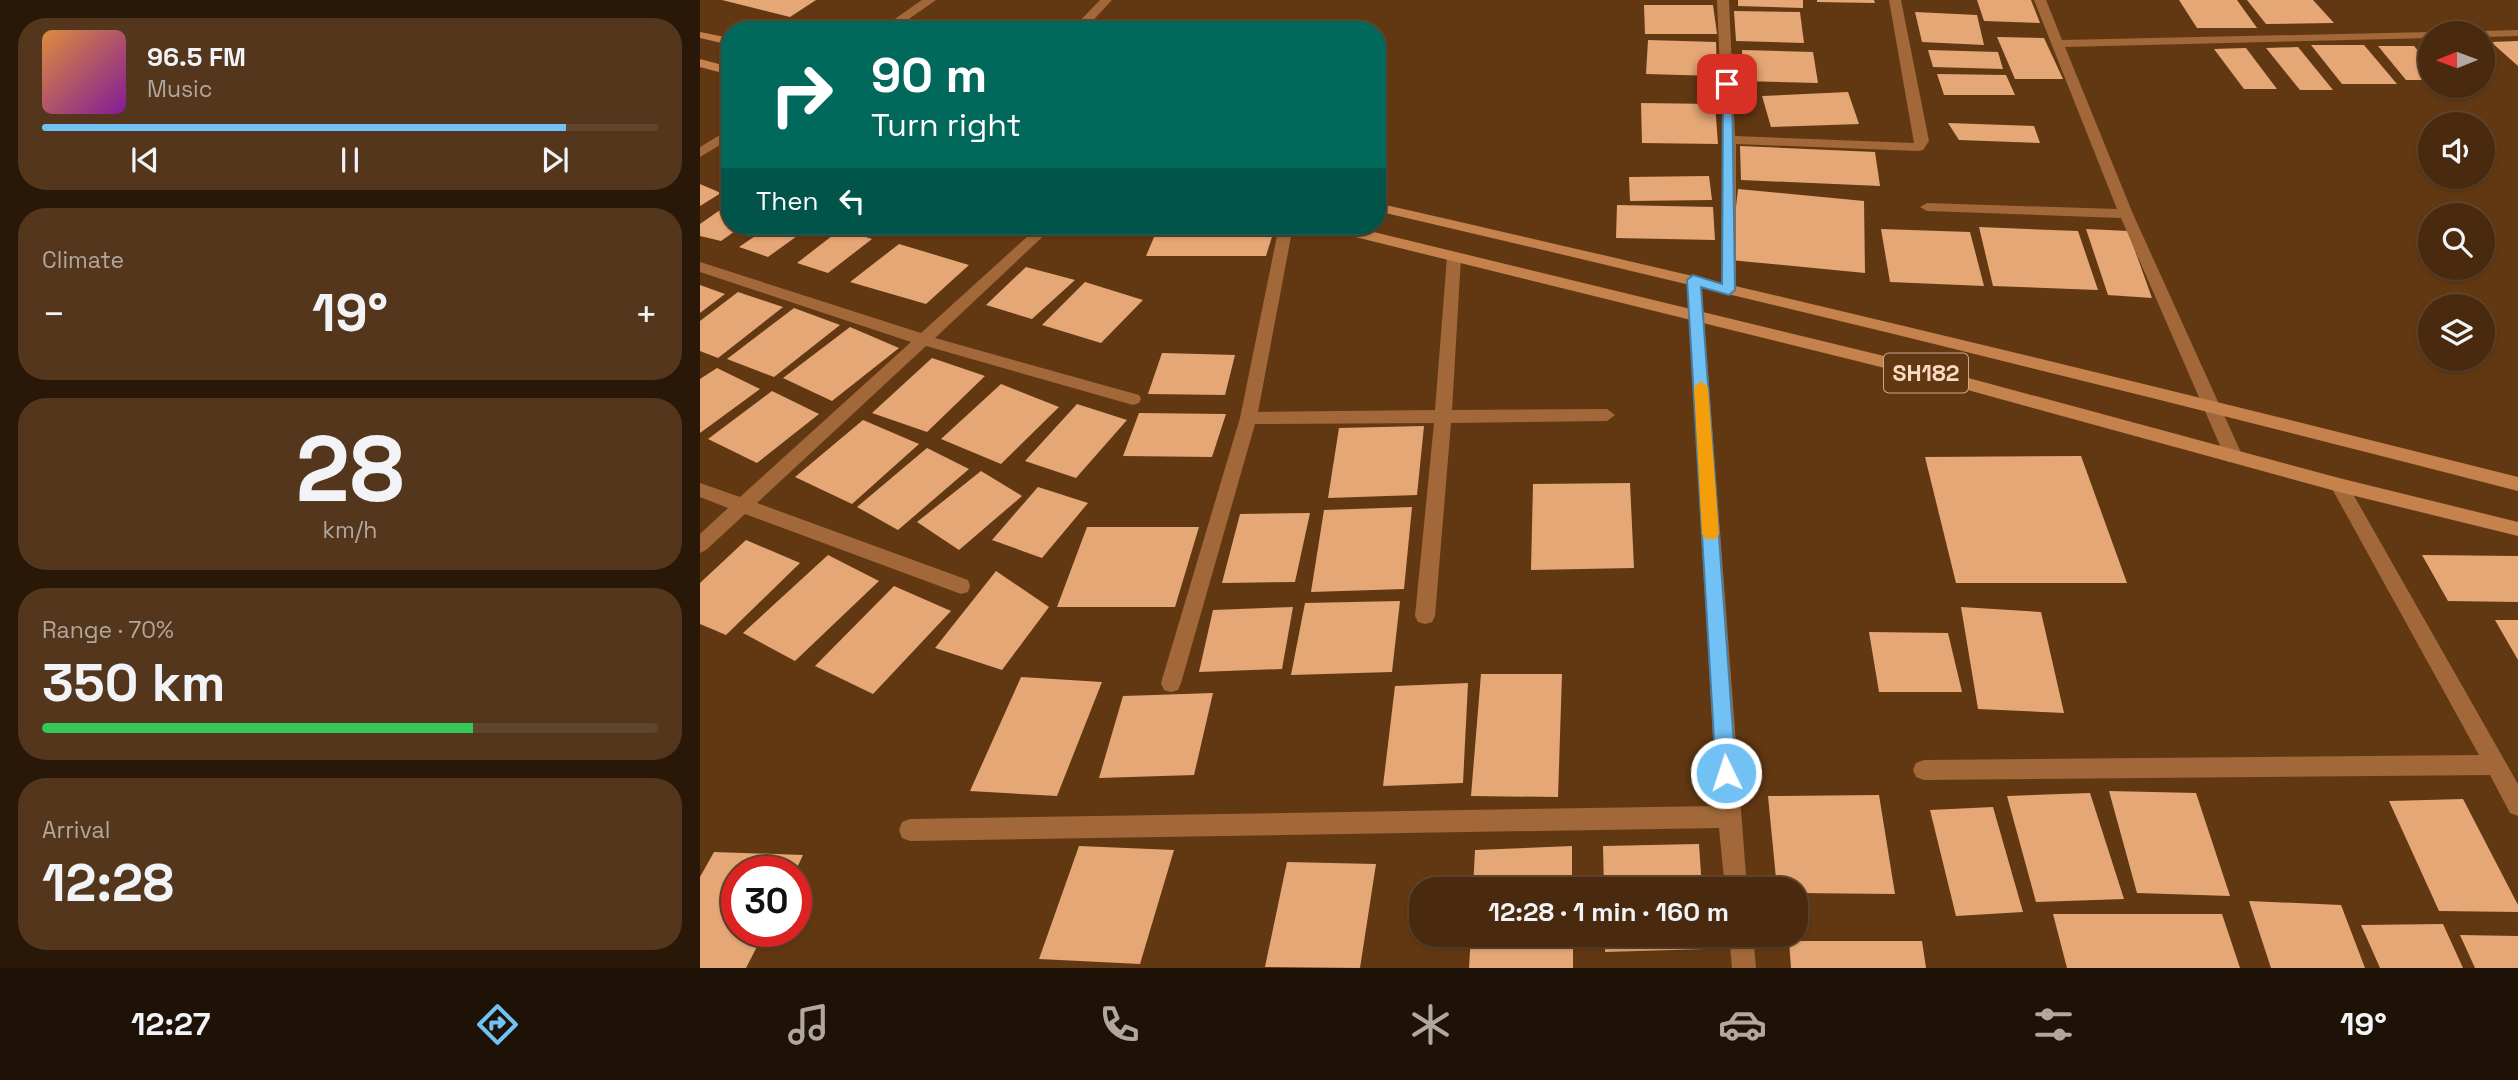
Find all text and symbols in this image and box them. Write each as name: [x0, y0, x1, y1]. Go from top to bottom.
north arrow: [2418, 21, 2496, 98]
map controls: [2418, 21, 2495, 371]
text: 96.5 FM: [147, 40, 246, 74]
text: 90 m: [871, 44, 987, 106]
icon: right: [756, 49, 847, 140]
pin: [1697, 54, 1757, 114]
icon: arrive: [1708, 65, 1746, 103]
text: Music: [147, 74, 212, 104]
text: Turn right: [871, 105, 1021, 145]
button: sound: [2418, 112, 2495, 189]
icon: previous: [126, 141, 164, 179]
icon: pause: [331, 141, 369, 179]
icon: next: [536, 141, 574, 179]
icon: left: [833, 182, 871, 220]
text: Then: [756, 184, 819, 218]
button: search: [2418, 203, 2495, 280]
text: Climate: [42, 245, 124, 275]
text: 19°: [312, 280, 388, 346]
text: −: [42, 290, 66, 338]
text: +: [634, 290, 658, 338]
button: layers: [2418, 294, 2495, 371]
road number: SH182: [1884, 354, 1968, 392]
text: 28: [296, 411, 404, 528]
text: km/h: [323, 515, 377, 545]
text: Range · 70%: [42, 615, 174, 645]
text: 350 km: [42, 650, 225, 716]
position arrow: [1689, 736, 1763, 810]
text: Arrival: [42, 815, 110, 845]
text: 12:28: [42, 850, 174, 916]
speed limit sign: 30: [721, 856, 812, 947]
text: 12:28 · 1 min · 160 m: [1488, 895, 1729, 929]
icon: directions: [473, 1000, 522, 1049]
icon: music: [784, 1000, 833, 1049]
icon: phone: [1095, 1000, 1144, 1049]
icon: climate: [1406, 1000, 1455, 1049]
icon: car: [1718, 1000, 1767, 1049]
icon: filters: [2029, 1000, 2078, 1049]
text: 12:27: [131, 1004, 211, 1044]
text: 19°: [2340, 1004, 2387, 1044]

